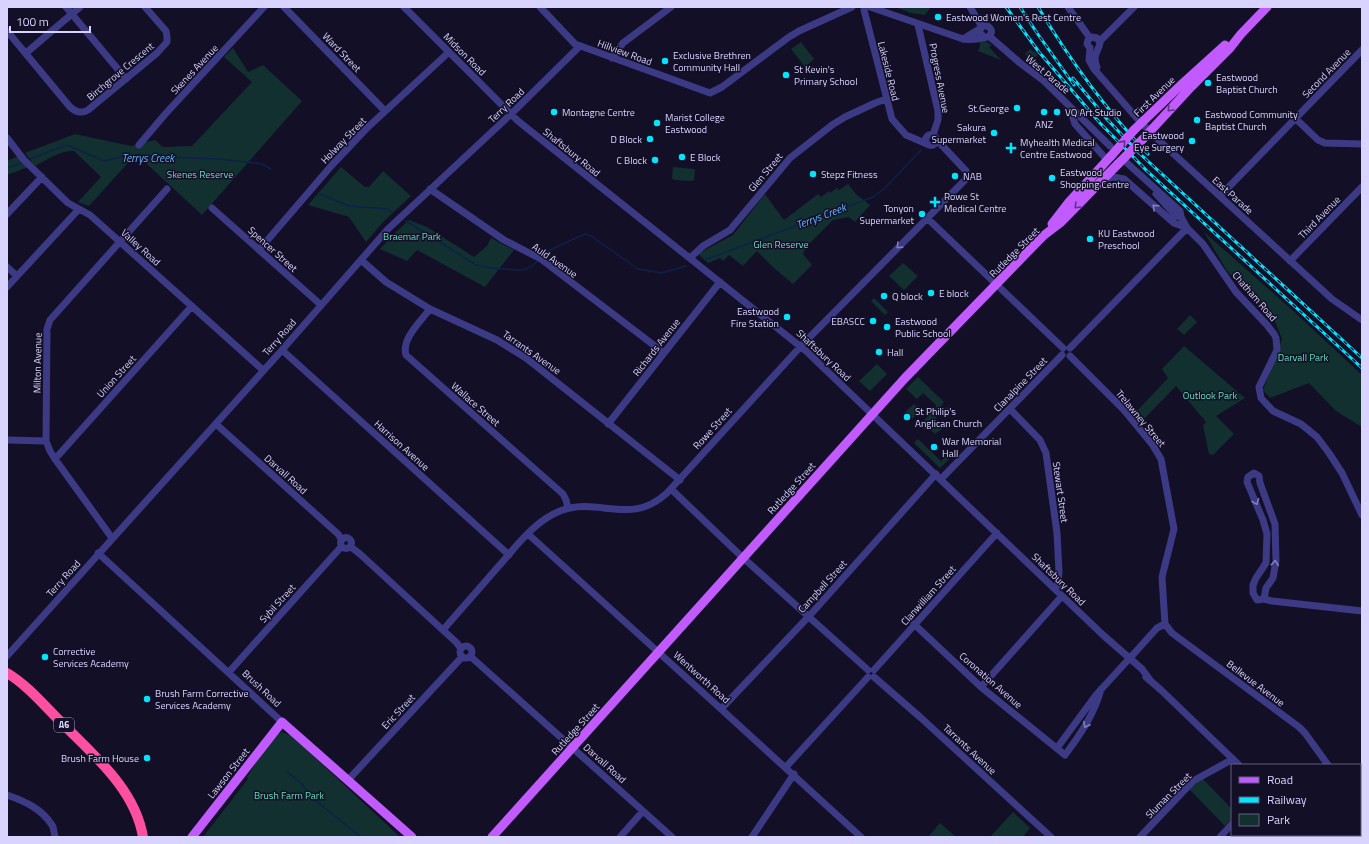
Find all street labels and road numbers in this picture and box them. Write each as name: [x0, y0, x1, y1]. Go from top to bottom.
street label: Ward Street: [319, 29, 365, 76]
street label: Midson Road: [440, 30, 489, 79]
street label: Hillview Road: [595, 36, 654, 69]
street label: Birchgrove Crescent: [83, 38, 158, 104]
street label: Lakeside Road: [874, 40, 903, 102]
street label: Skenes Avenue: [167, 41, 222, 98]
street label: Progress Avenue: [925, 42, 954, 114]
street label: Second Avenue: [1299, 45, 1354, 102]
street label: West Parade: [1022, 51, 1073, 97]
street label: First Avenue: [1130, 73, 1178, 120]
street label: Terry Road: [485, 84, 528, 126]
street label: Holway Street: [317, 113, 370, 167]
street label: Shaftsbury Road: [540, 125, 604, 180]
street label: Glen Street: [745, 149, 787, 195]
street label: East Parade: [1209, 173, 1256, 218]
street label: Third Avenue: [1295, 192, 1344, 242]
street label: Spencer Street: [245, 223, 301, 276]
street label: Rutledge Street: [986, 223, 1043, 281]
street label: Valley Road: [118, 225, 164, 269]
street label: Auld Avenue: [529, 239, 580, 282]
street label: Chatham Road: [1229, 268, 1281, 325]
street label: Terry Road: [259, 315, 300, 359]
street label: Richards Avenue: [629, 315, 684, 379]
street label: Shaftsbury Road: [793, 326, 854, 385]
street label: Tarrants Avenue: [499, 327, 564, 378]
street label: Milton Avenue: [29, 333, 46, 393]
street label: Union Street: [93, 351, 140, 401]
street label: Clanalpine Street: [990, 353, 1051, 415]
street label: Wallace Street: [448, 379, 504, 430]
street label: Trelawney Street: [1112, 386, 1169, 451]
street label: Rowe Street: [689, 404, 736, 453]
street label: Harrison Avenue: [371, 416, 433, 474]
street label: Darvall Road: [261, 451, 310, 498]
street label: Rutledge Street: [764, 459, 819, 518]
street label: Stewart Street: [1049, 461, 1072, 524]
street label: Shaftsbury Road: [1028, 550, 1089, 609]
street label: Campbell Street: [794, 556, 851, 616]
street label: Terry Road: [43, 557, 84, 600]
street label: Clanwilliam Street: [897, 562, 960, 629]
street label: Sybil Street: [256, 580, 299, 626]
street label: Wentworth Road: [670, 648, 733, 707]
street label: Coronation Avenue: [956, 649, 1026, 712]
street label: Bellevue Avenue: [1223, 657, 1288, 710]
street label: Brush Road: [239, 666, 285, 710]
street label: Eric Street: [378, 690, 419, 732]
street label: Rutledge Street: [548, 700, 603, 759]
road number: A6: [54, 718, 74, 732]
street label: Tarrants Avenue: [940, 721, 1000, 778]
street label: Darvall Road: [580, 740, 629, 787]
street label: Lawson Street: [204, 744, 253, 802]
street label: Sluman Street: [1142, 769, 1195, 822]

